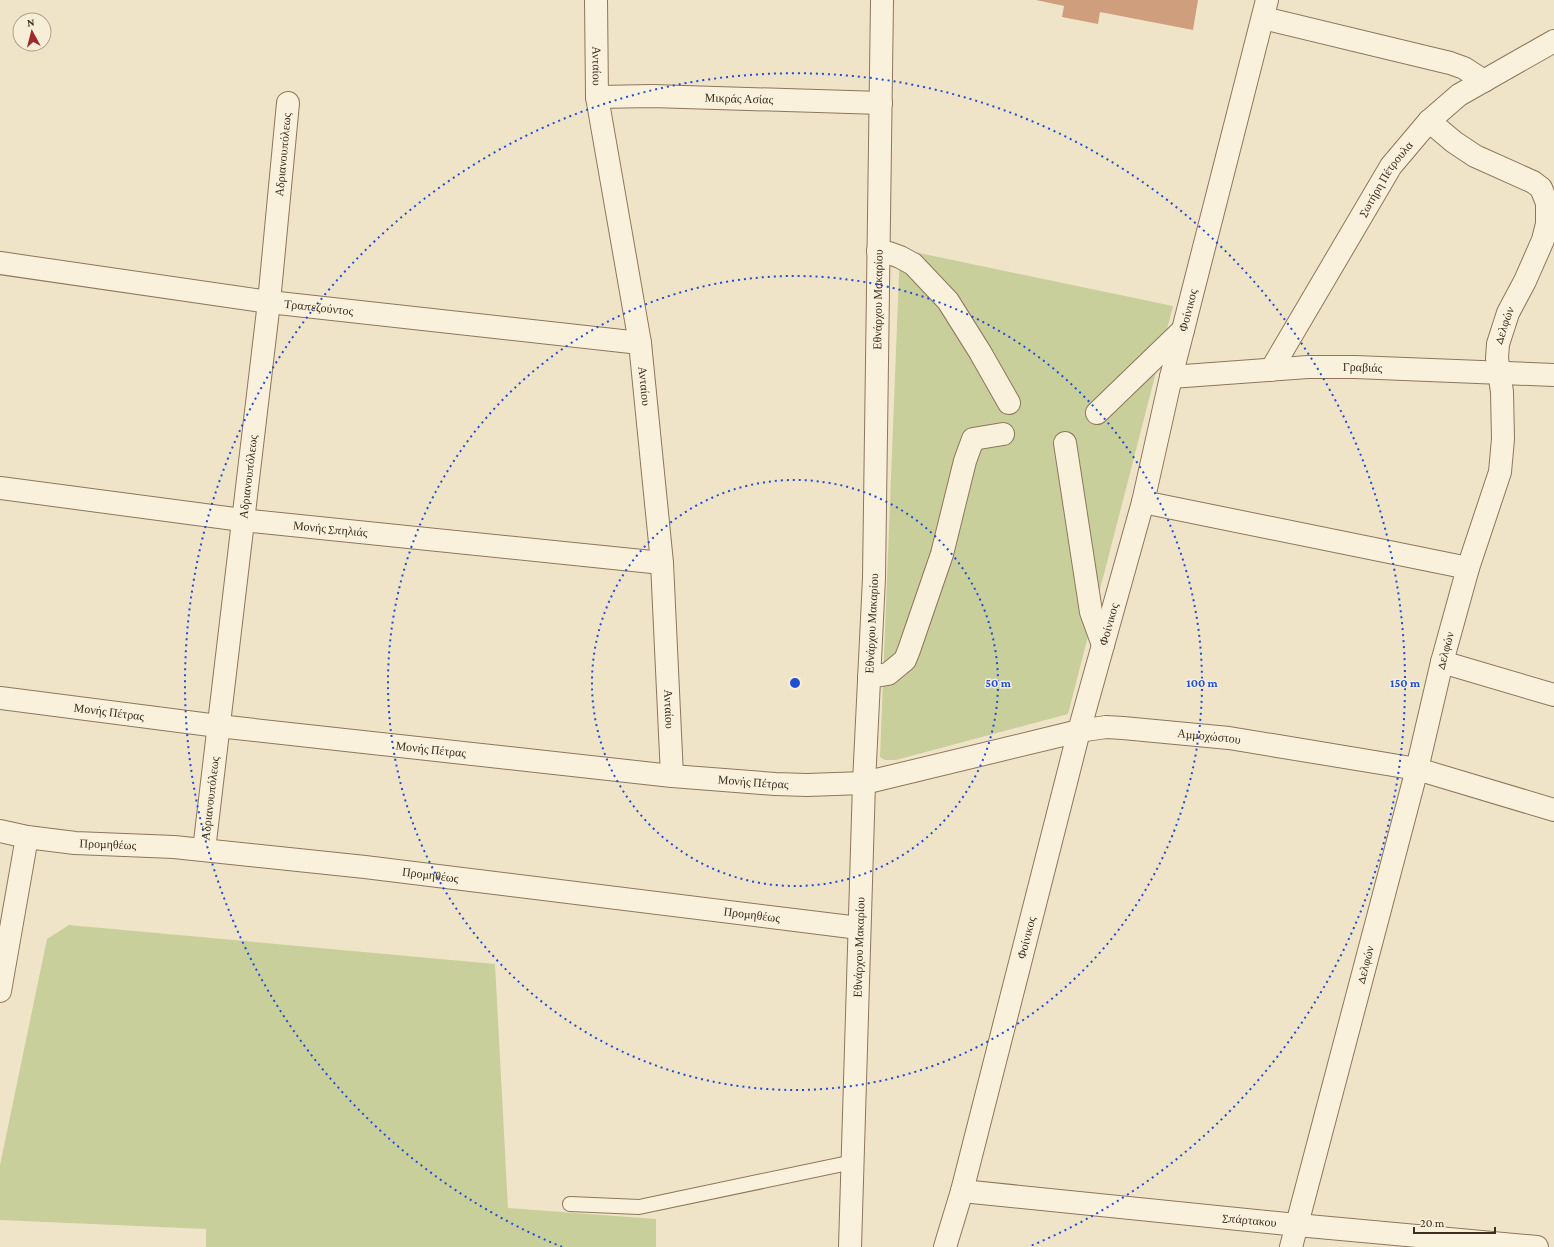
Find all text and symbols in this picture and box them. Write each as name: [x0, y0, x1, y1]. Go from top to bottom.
north arrow: [12, 12, 52, 52]
text: N: [26, 16, 36, 28]
street label: Ανταίου: [589, 46, 604, 86]
street label: Μικράς Ασίας: [704, 91, 774, 107]
street label: Αδριανουπόλεως: [272, 112, 294, 197]
street label: Σωτήρη Πέτρουλα: [1356, 138, 1416, 219]
street label: Εθνάρχου Μακαρίου: [870, 249, 886, 350]
street label: Φοίνικος: [1176, 287, 1200, 333]
street label: Τραπεζούντος: [283, 297, 355, 318]
street label: Δελφών: [1491, 304, 1517, 346]
street label: Γραβιάς: [1343, 360, 1383, 375]
street label: Ανταίου: [635, 366, 653, 406]
street label: Αδριανουπόλεως: [236, 434, 260, 519]
street label: Μονής Σπηλιάς: [292, 518, 369, 540]
street label: Εθνάρχου Μακαρίου: [862, 573, 881, 674]
street label: Φοίνικος: [1096, 601, 1121, 647]
street label: Δελφών: [1433, 630, 1457, 671]
centre of rings: [788, 676, 802, 690]
text: 50 m: [985, 676, 1012, 690]
text: 100 m: [1186, 676, 1219, 690]
text: 150 m: [1390, 676, 1421, 690]
street label: Ανταίου: [661, 689, 677, 729]
street label: Μονής Πέτρας: [73, 701, 145, 724]
street label: Αμμοχώστου: [1177, 726, 1242, 747]
street label: Μονής Πέτρας: [395, 739, 467, 760]
street label: Αδριανουπόλεως: [198, 755, 222, 841]
street label: Μονής Πέτρας: [717, 773, 789, 791]
street label: Προμηθέως: [79, 836, 137, 852]
street label: Προμηθέως: [401, 865, 460, 886]
street label: Εθνάρχου Μακαρίου: [851, 897, 868, 998]
street label: Προμηθέως: [723, 904, 781, 925]
street label: Φοίνικος: [1014, 915, 1039, 960]
street label: Δελφών: [1354, 944, 1377, 985]
scale bar: [1414, 1209, 1495, 1235]
street label: Σπάρτακου: [1222, 1210, 1277, 1230]
text: 20 m: [1420, 1216, 1445, 1230]

